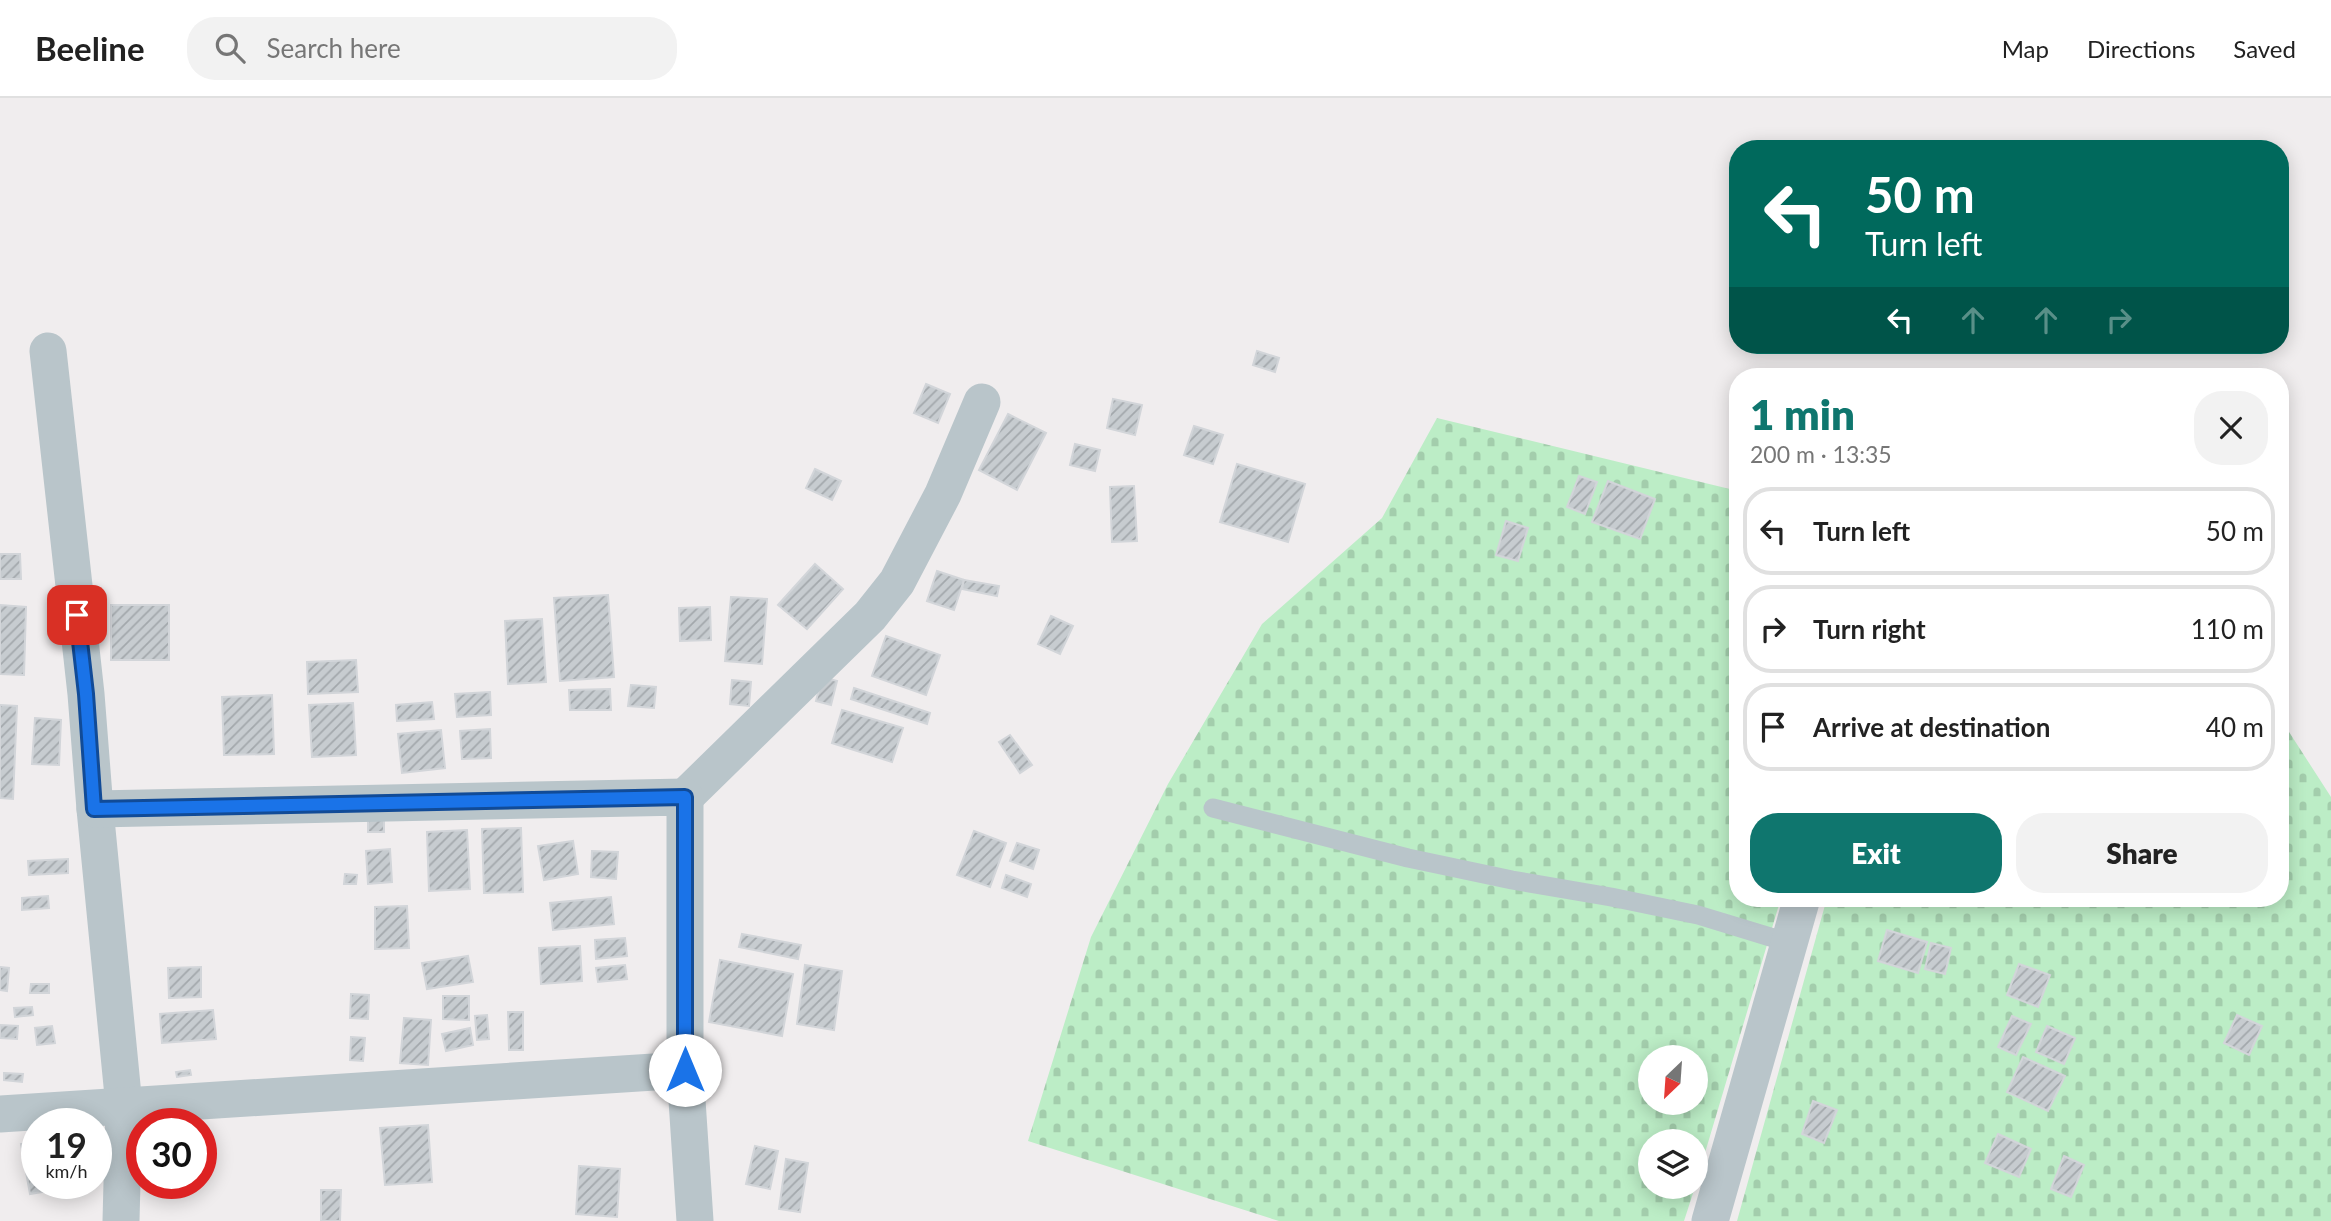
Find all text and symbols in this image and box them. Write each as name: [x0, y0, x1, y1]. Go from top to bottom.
search box: [187, 17, 677, 80]
text: Beeline: [35, 28, 145, 68]
icon: search: [211, 29, 249, 67]
text: Search here: [267, 32, 401, 64]
text: Map: [2002, 34, 2049, 63]
text: Directions: [2087, 34, 2195, 63]
text: Saved: [2233, 34, 2296, 63]
text: 50 m: [1865, 165, 1975, 223]
icon: left: [1750, 168, 1841, 259]
text: Turn left: [1865, 224, 1982, 263]
icon: left: [1881, 301, 1919, 339]
icon: ahead: [1954, 301, 1992, 339]
icon: ahead: [2027, 301, 2065, 339]
icon: right: [2100, 301, 2138, 339]
text: 1 min: [1750, 389, 1855, 439]
button: close: [2194, 391, 2268, 465]
text: 200 m · 13:35: [1750, 440, 1892, 468]
icon: left: [1754, 512, 1792, 550]
text: Turn left: [1813, 515, 1910, 547]
text: 50 m: [2206, 515, 2264, 547]
pin: [47, 585, 107, 645]
icon: arrive: [58, 596, 96, 634]
icon: right: [1754, 610, 1792, 648]
text: Turn right: [1813, 613, 1926, 645]
text: 110 m: [2191, 613, 2264, 645]
icon: arrive: [1754, 708, 1792, 746]
text: Arrive at destination: [1813, 711, 2050, 743]
text: 40 m: [2206, 711, 2264, 743]
button: Exit: [1750, 813, 2002, 893]
button: Share: [2016, 813, 2268, 893]
position arrow: [648, 1033, 722, 1107]
north arrow: [1638, 1045, 1708, 1115]
map controls: [1638, 1045, 1708, 1199]
speed limit sign: 30: [126, 1108, 217, 1199]
text: 19: [46, 1123, 87, 1165]
button: layers: [1638, 1129, 1708, 1199]
text: km/h: [45, 1160, 88, 1182]

